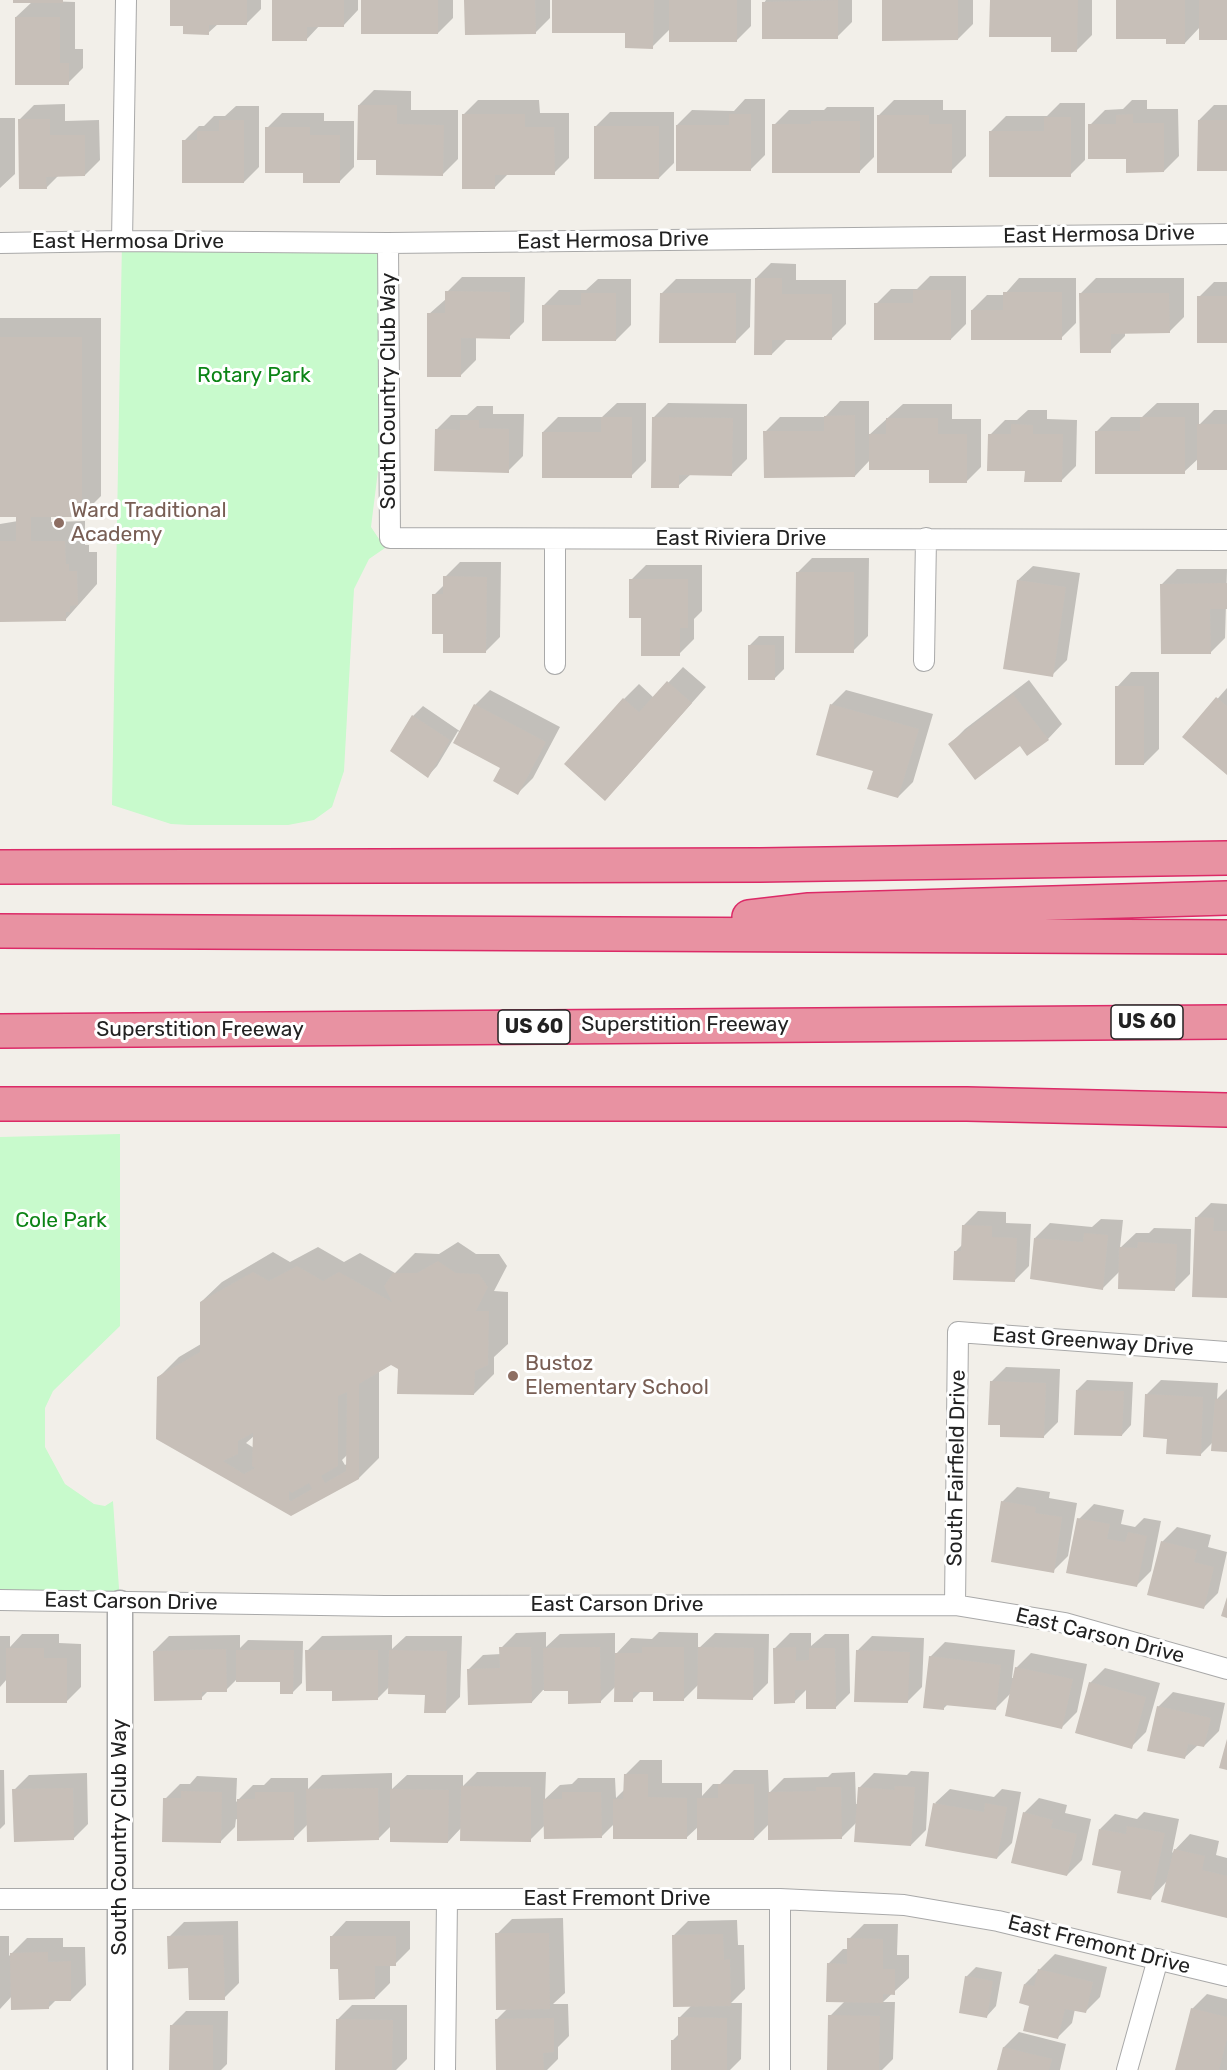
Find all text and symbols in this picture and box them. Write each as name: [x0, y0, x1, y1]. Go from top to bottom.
street label: East Hermosa Drive: [1003, 221, 1195, 249]
street label: East Hermosa Drive: [517, 227, 709, 255]
street label: East Hermosa Drive: [32, 229, 224, 255]
street label: South Country Club Way: [376, 273, 402, 509]
park label: Rotary Park: [197, 363, 311, 389]
place label: Ward Traditional Academy: [71, 498, 227, 548]
marker: Ward Traditional Academy: [52, 516, 66, 530]
street label: East Riviera Drive: [656, 526, 826, 552]
road number: US 60: [1111, 1005, 1183, 1039]
road number: US 60: [498, 1010, 570, 1044]
street label: Superstition Freeway: [581, 1012, 789, 1038]
street label: Superstition Freeway: [96, 1017, 304, 1043]
park label: Cole Park: [15, 1208, 107, 1234]
street label: East Greenway Drive: [992, 1322, 1194, 1362]
place label: Bustoz Elementary School: [525, 1351, 709, 1401]
marker: Bustoz Elementary School: [506, 1369, 520, 1383]
street label: South Fairfield Drive: [943, 1369, 971, 1567]
street label: East Carson Drive: [44, 1588, 218, 1616]
street label: East Carson Drive: [530, 1592, 704, 1618]
street label: East Carson Drive: [1013, 1603, 1187, 1669]
street label: South Country Club Way: [107, 1719, 133, 1955]
street label: East Fremont Drive: [523, 1886, 711, 1912]
street label: East Fremont Drive: [1005, 1910, 1193, 1980]

